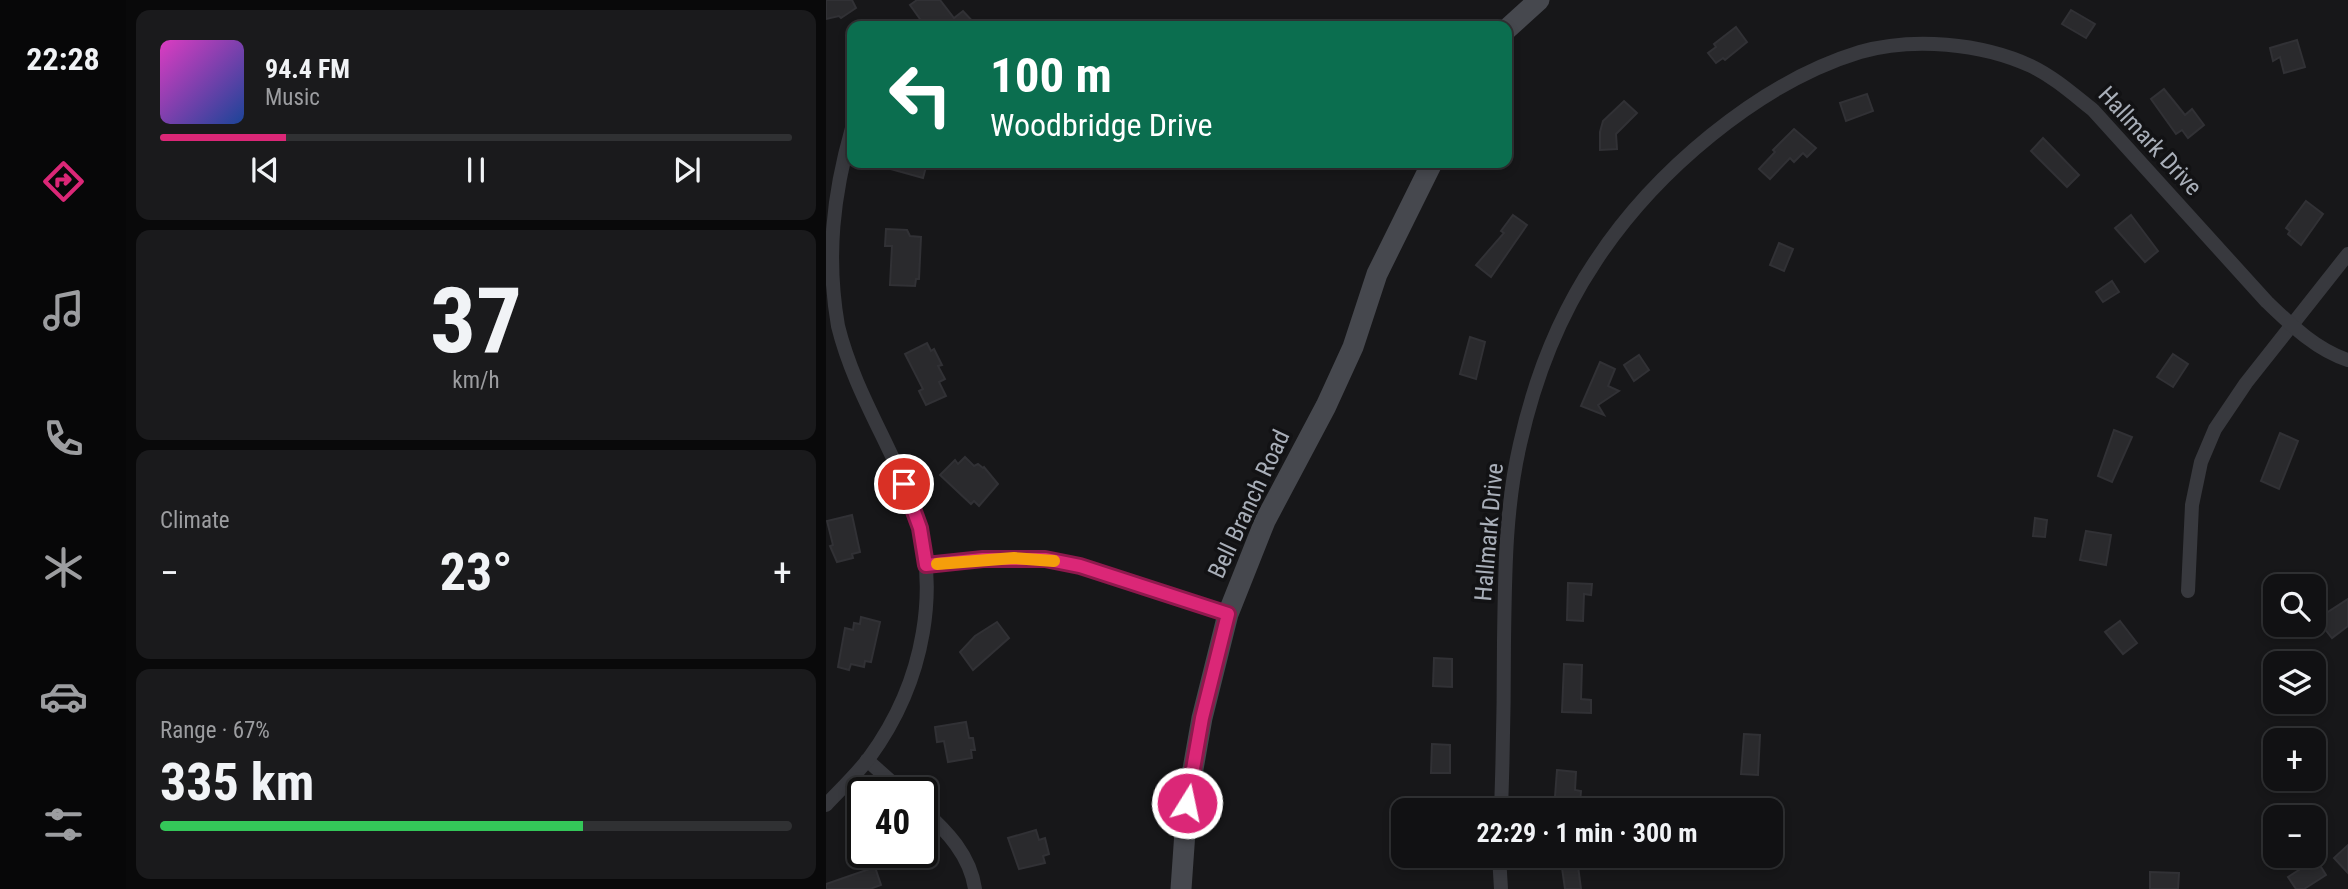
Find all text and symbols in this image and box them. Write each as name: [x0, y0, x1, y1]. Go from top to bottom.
text: 22:28: [26, 40, 100, 78]
text: 100 m: [990, 47, 1112, 104]
icon: left: [875, 49, 966, 140]
text: 94.4 FM: [265, 54, 350, 84]
street label: Hallmark Drive: [2093, 81, 2207, 201]
text: Music: [265, 84, 320, 111]
text: Woodbridge Drive: [990, 106, 1213, 144]
icon: previous: [246, 151, 284, 189]
icon: pause: [457, 151, 495, 189]
icon: next: [668, 151, 706, 189]
icon: directions: [39, 157, 88, 206]
text: 37: [430, 268, 522, 374]
icon: music: [39, 286, 88, 335]
text: km/h: [452, 367, 500, 394]
icon: phone: [39, 414, 88, 463]
street label: Bell Branch Road: [1202, 425, 1296, 583]
pin: [874, 454, 934, 514]
street label: Hallmark Drive: [1469, 462, 1509, 602]
icon: arrive: [885, 465, 923, 503]
text: Climate: [160, 507, 230, 534]
text: 23°: [440, 542, 512, 603]
icon: climate: [39, 543, 88, 592]
text: −: [160, 551, 179, 595]
text: +: [773, 551, 792, 595]
map controls: [2263, 574, 2326, 868]
button: search: [2263, 574, 2326, 637]
button: layers: [2263, 651, 2326, 714]
icon: car: [39, 672, 88, 721]
text: Range · 67%: [160, 717, 270, 744]
button: +: [2263, 728, 2326, 791]
text: 335 km: [160, 752, 314, 813]
position arrow: [1150, 766, 1224, 840]
speed limit sign: 40: [847, 777, 938, 868]
icon: filters: [39, 800, 88, 849]
button: −: [2263, 805, 2326, 868]
text: 22:29 · 1 min · 300 m: [1477, 818, 1697, 848]

